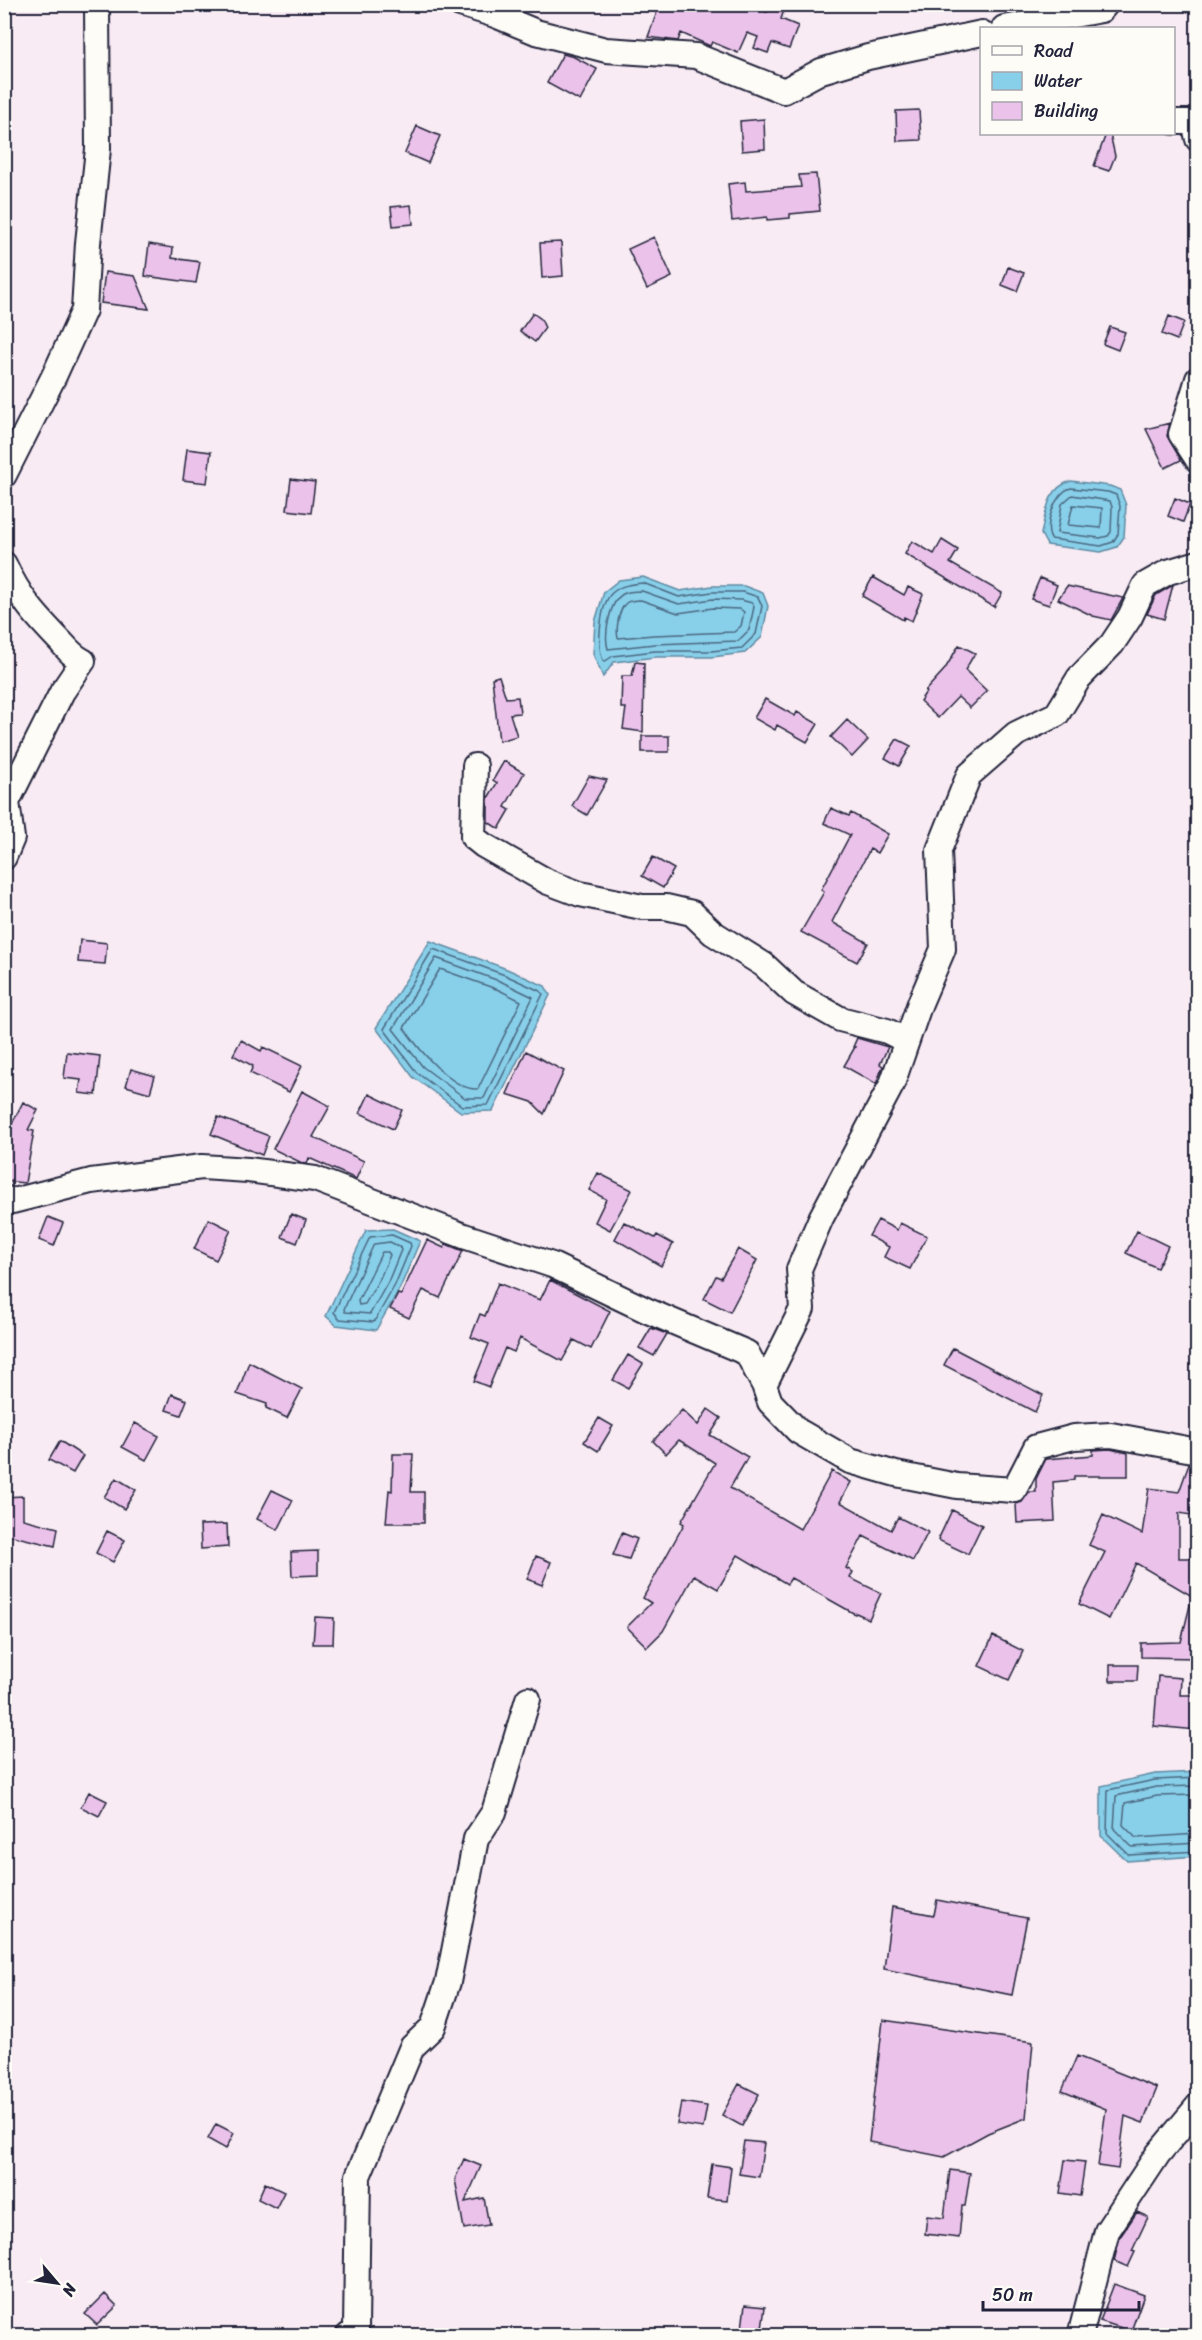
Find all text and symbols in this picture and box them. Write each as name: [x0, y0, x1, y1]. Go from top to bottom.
legend: [980, 27, 1175, 135]
text: Road: [1034, 35, 1074, 67]
text: Water: [1034, 65, 1083, 97]
text: Building: [1034, 95, 1098, 127]
north arrow: [27, 2253, 87, 2313]
scale bar: [983, 2274, 1139, 2312]
text: N: [54, 2277, 86, 2303]
text: 50 m: [992, 2279, 1033, 2311]

